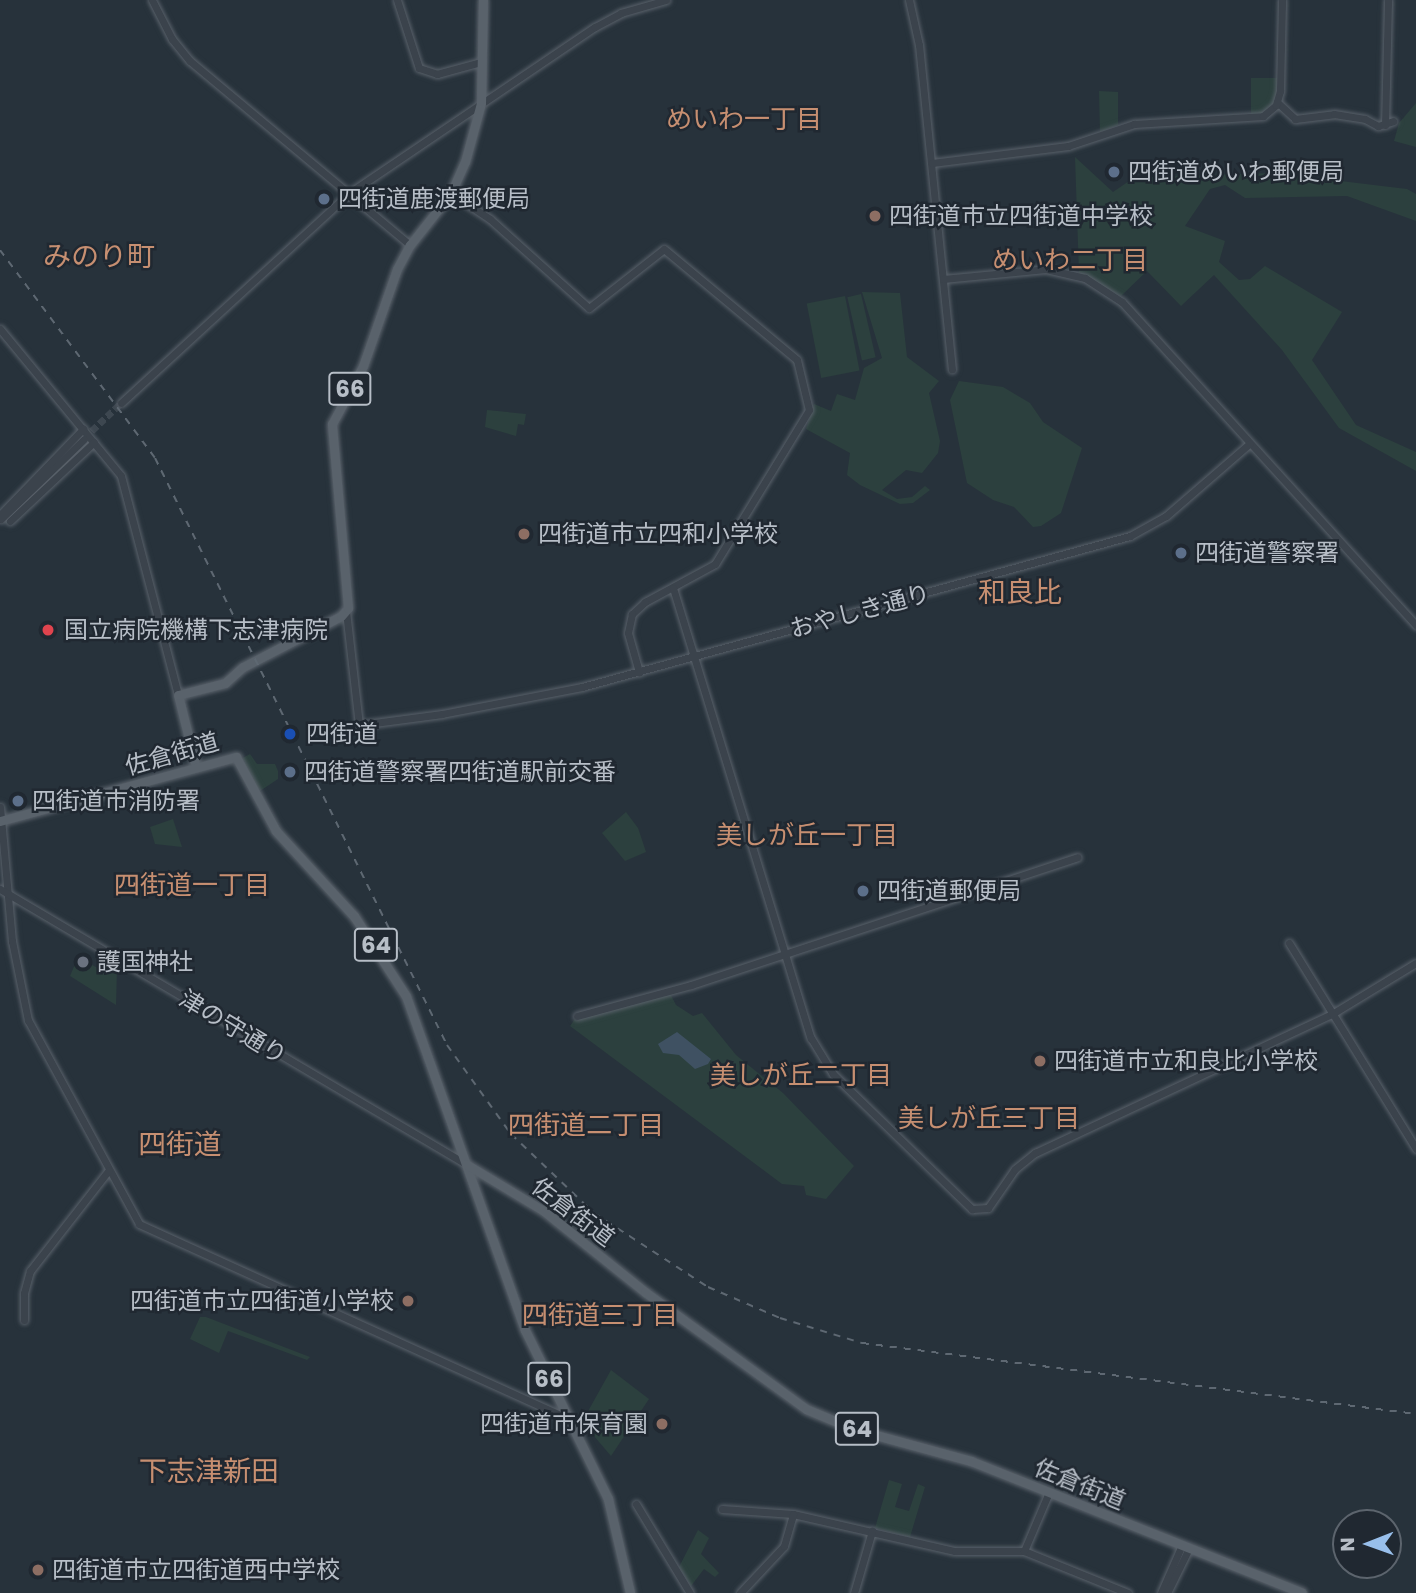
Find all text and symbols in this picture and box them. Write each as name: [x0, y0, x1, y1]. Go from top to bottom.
district label: めいわ一丁目: [666, 104, 822, 136]
place label: 四街道めいわ郵便局: [1128, 158, 1344, 186]
marker: 四街道めいわ郵便局: [1106, 164, 1122, 180]
place label: 四街道鹿渡郵便局: [338, 185, 530, 213]
marker: 四街道鹿渡郵便局: [316, 191, 332, 207]
place label: 四街道市立四街道中学校: [889, 202, 1153, 230]
marker: 四街道市立四街道中学校: [867, 208, 883, 224]
district label: みのり町: [43, 240, 155, 274]
district label: めいわ二丁目: [992, 245, 1148, 277]
road number: 66: [327, 370, 373, 408]
place label: 四街道市立四和小学校: [538, 520, 778, 548]
marker: 四街道市立四和小学校: [516, 526, 532, 542]
place label: 四街道警察署: [1195, 539, 1339, 567]
marker: 四街道警察署: [1173, 545, 1189, 561]
district label: 和良比: [978, 576, 1062, 610]
street label: おやしき通り: [787, 578, 933, 644]
place label: 国立病院機構下志津病院: [64, 616, 328, 644]
marker: 国立病院機構下志津病院: [38, 620, 58, 640]
place label: 四街道: [306, 720, 378, 748]
marker: 四街道: [280, 724, 300, 744]
street label: 佐倉街道: [122, 727, 222, 781]
place label: 四街道警察署四街道駅前交番: [304, 758, 616, 786]
marker: 四街道警察署四街道駅前交番: [282, 764, 298, 780]
place label: 四街道市消防署: [32, 787, 200, 815]
marker: 四街道市消防署: [10, 793, 26, 809]
district label: 美しが丘一丁目: [716, 820, 898, 852]
district label: 四街道一丁目: [114, 870, 270, 902]
place label: 四街道郵便局: [877, 877, 1021, 905]
marker: 四街道郵便局: [855, 883, 871, 899]
road number: 64: [353, 926, 399, 964]
place label: 護国神社: [97, 948, 193, 976]
marker: 護国神社: [75, 954, 91, 970]
street label: 津の守通り: [174, 984, 292, 1070]
place label: 四街道市立和良比小学校: [1054, 1047, 1318, 1075]
marker: 四街道市立和良比小学校: [1032, 1053, 1048, 1069]
district label: 美しが丘二丁目: [710, 1060, 892, 1092]
district label: 美しが丘三丁目: [898, 1103, 1080, 1135]
district label: 四街道二丁目: [508, 1110, 664, 1142]
district label: 四街道: [138, 1128, 222, 1162]
street label: 佐倉街道: [526, 1172, 620, 1252]
place label: 四街道市立四街道小学校: [130, 1287, 394, 1315]
marker: 四街道市立四街道小学校: [400, 1293, 416, 1309]
district label: 四街道三丁目: [522, 1300, 678, 1332]
road number: 66: [526, 1360, 572, 1398]
place label: 四街道市保育園: [480, 1410, 648, 1438]
road number: 64: [834, 1410, 880, 1448]
marker: 四街道市保育園: [654, 1416, 670, 1432]
street label: 佐倉街道: [1030, 1453, 1130, 1515]
district label: 下志津新田: [139, 1455, 279, 1489]
north arrow: [1332, 1509, 1402, 1579]
text: N: [1334, 1537, 1361, 1552]
place label: 四街道市立四街道西中学校: [52, 1556, 340, 1584]
marker: 四街道市立四街道西中学校: [30, 1562, 46, 1578]

